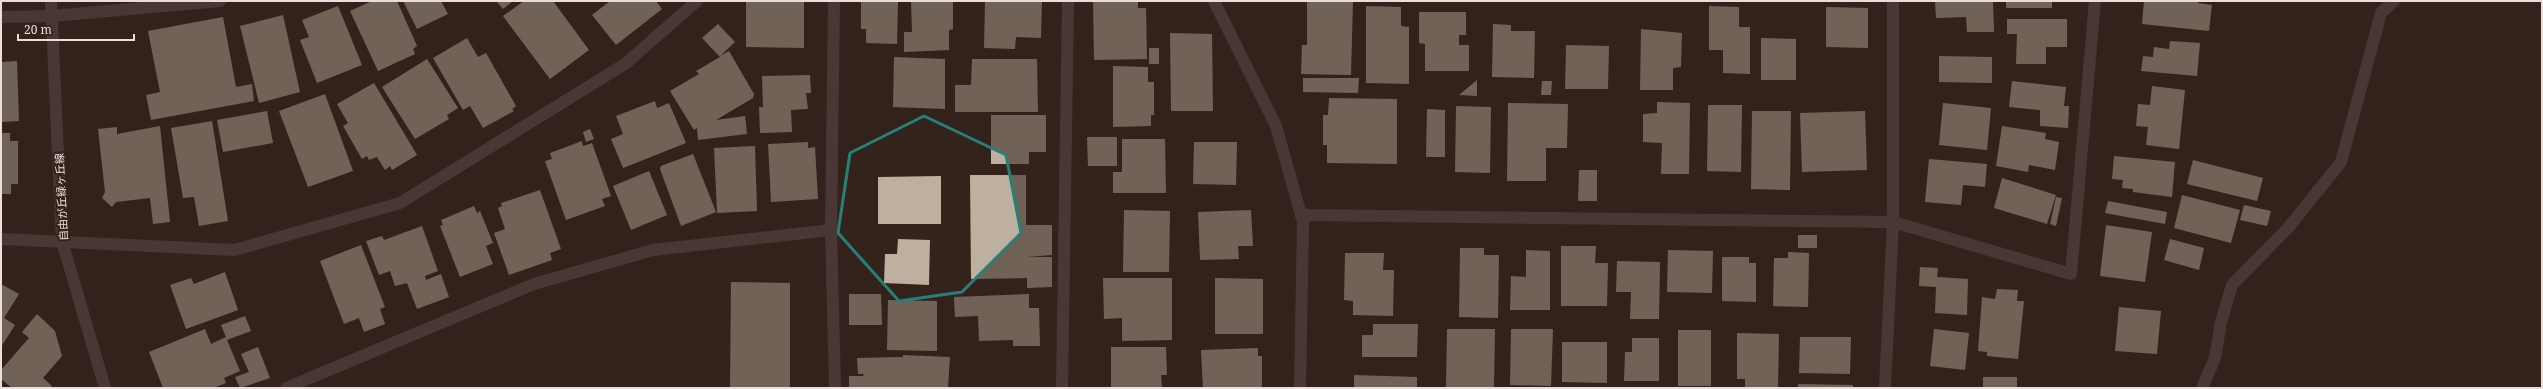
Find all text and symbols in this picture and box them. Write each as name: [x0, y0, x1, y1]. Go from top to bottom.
scale bar: [18, 16, 134, 42]
text: 20 m: [24, 21, 52, 38]
street label: 自由が丘緑ヶ丘線: [51, 153, 71, 241]

